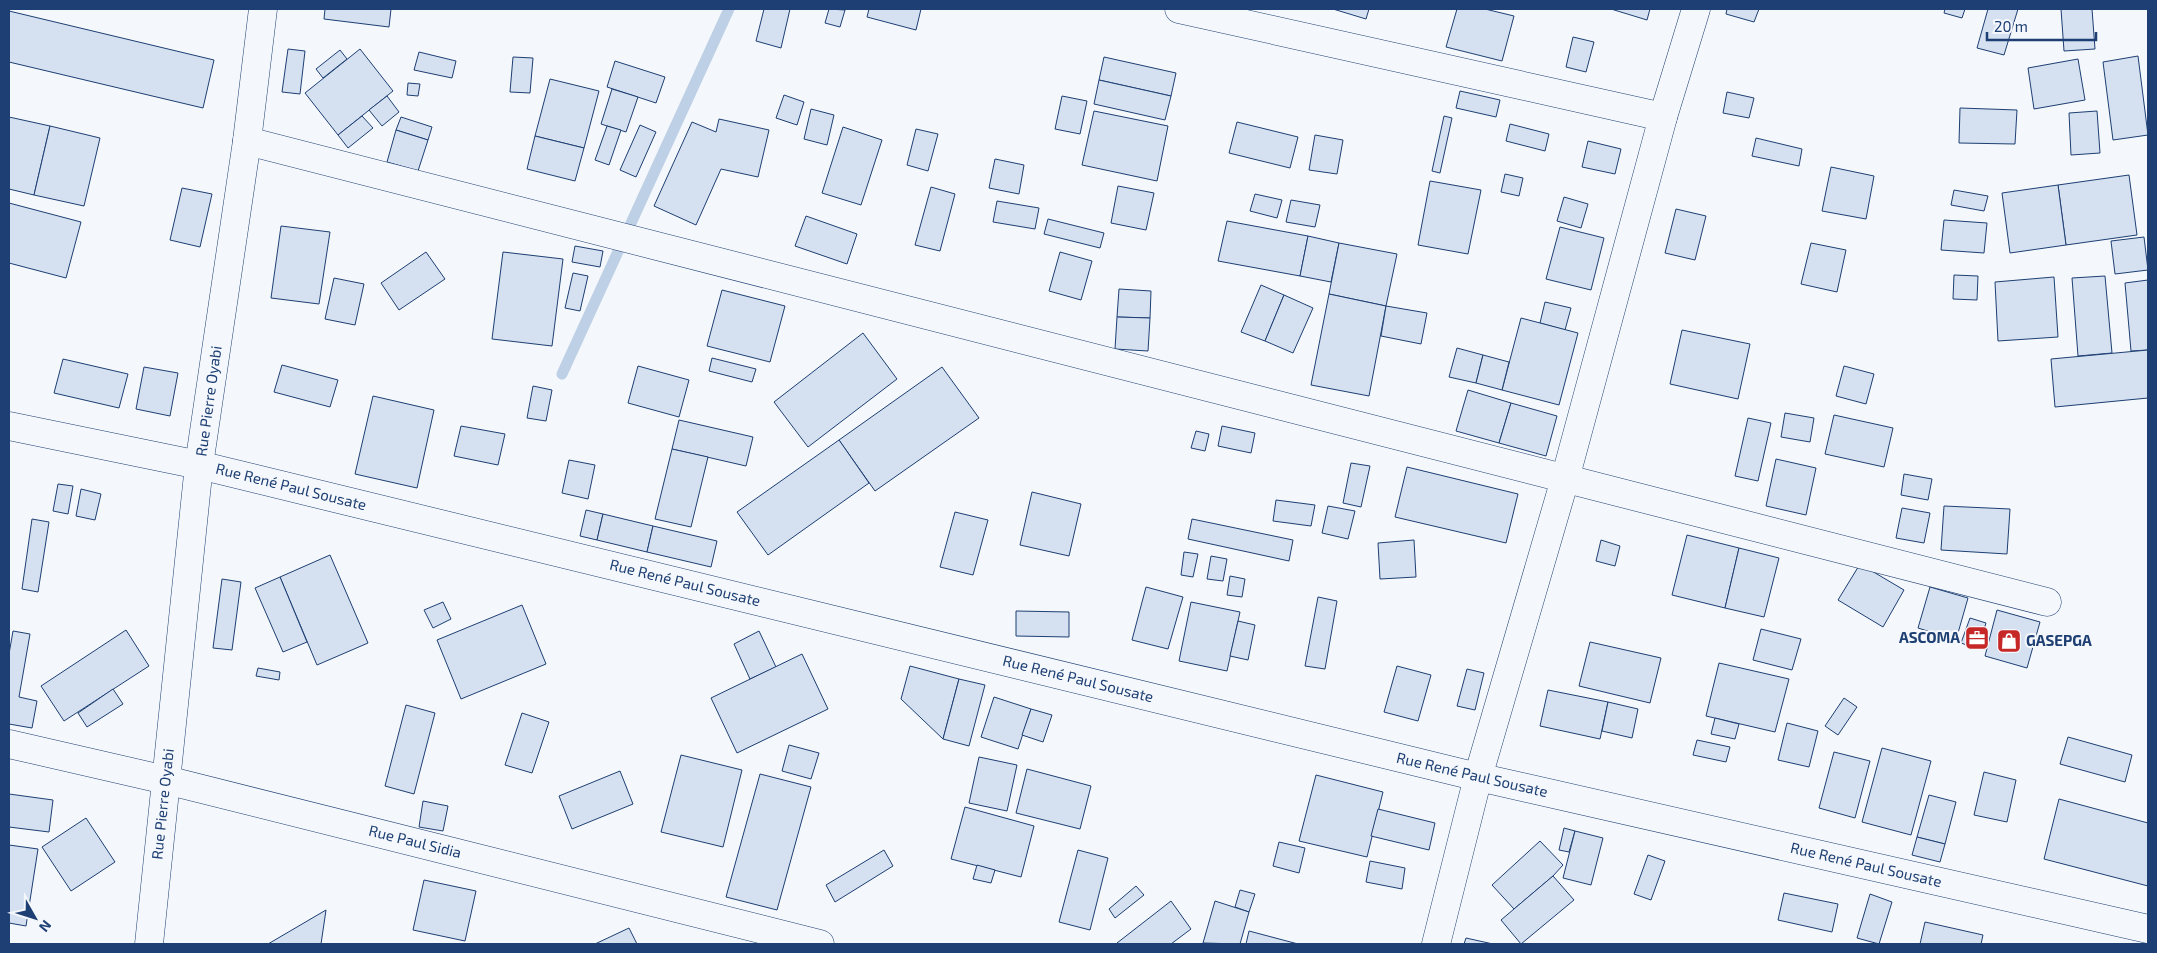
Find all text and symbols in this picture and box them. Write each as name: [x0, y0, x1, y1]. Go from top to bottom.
scale bar: [1987, 10, 2096, 42]
text: 20 m: [1994, 17, 2028, 35]
street label: Rue Pierre Oyabi: [191, 344, 225, 457]
street label: Rue René Paul Sousate: [214, 459, 368, 513]
street label: Rue René Paul Sousate: [608, 555, 762, 609]
office icon: ASCOMA: [1964, 625, 1990, 651]
place label: ASCOMA: [1899, 628, 1960, 646]
shop icon: GASEPGA: [1996, 628, 2022, 654]
place label: GASEPGA: [2026, 631, 2092, 649]
street label: Rue René Paul Sousate: [1001, 651, 1155, 705]
street label: Rue Pierre Oyabi: [147, 748, 177, 860]
street label: Rue René Paul Sousate: [1395, 748, 1550, 800]
street label: Rue Paul Sidia: [367, 821, 463, 861]
street label: Rue René Paul Sousate: [1789, 838, 1944, 890]
north arrow: [10, 893, 60, 943]
text: N: [36, 917, 55, 936]

